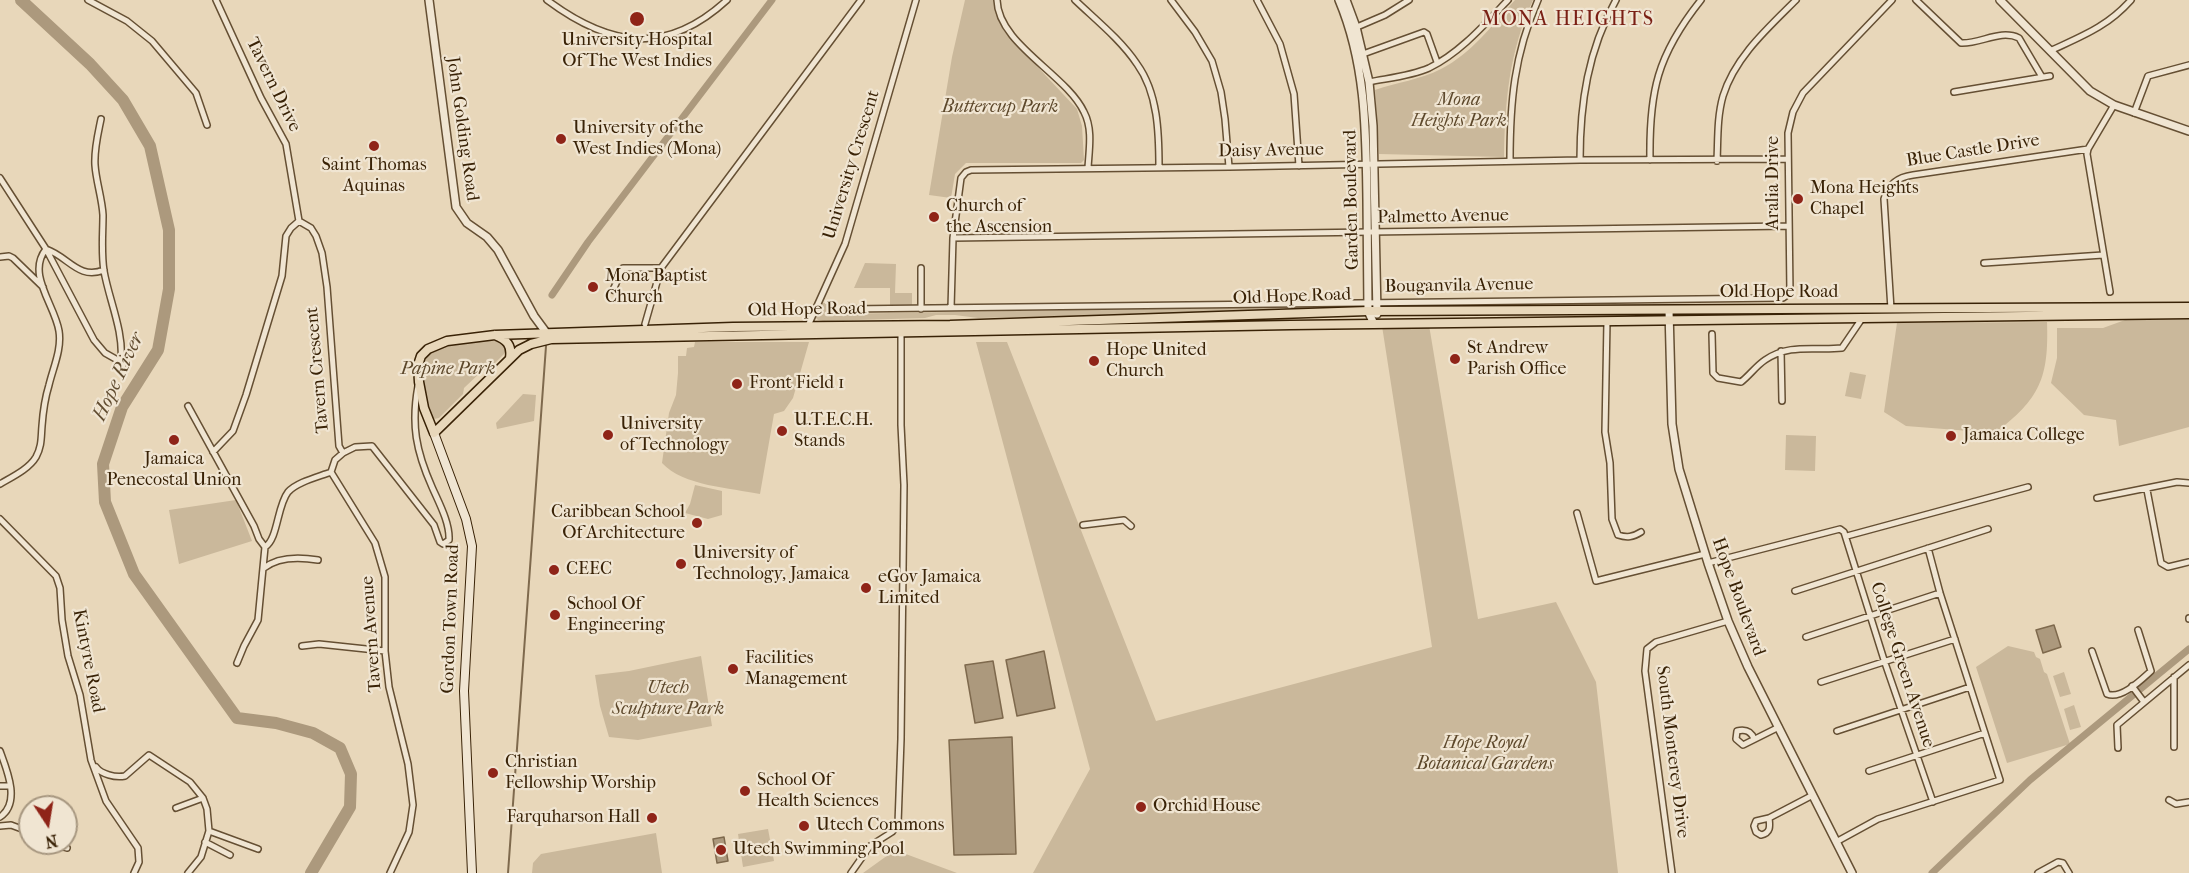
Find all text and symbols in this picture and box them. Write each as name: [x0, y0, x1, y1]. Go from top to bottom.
district label: MONA HEIGHTS: [1481, 8, 1655, 32]
marker: University Hospital Of The West Indies: [628, 10, 646, 28]
place label: University Hospital Of The West Indies: [562, 30, 712, 72]
street label: Tavern Drive: [241, 34, 305, 136]
street label: John Golding Road: [441, 55, 483, 203]
street label: University Crescent: [819, 88, 885, 242]
park label: Mona Heights Park: [1411, 90, 1507, 132]
park label: Buttercup Park: [942, 97, 1058, 119]
place label: University of the West Indies (Mona): [573, 118, 721, 160]
street label: Garden Boulevard: [1340, 130, 1364, 270]
street label: Blue Castle Drive: [1905, 130, 2041, 172]
marker: University of the West Indies (Mona): [554, 132, 568, 146]
street label: Aralia Drive: [1763, 136, 1785, 230]
marker: Saint Thomas Aquinas: [367, 139, 381, 153]
street label: Daisy Avenue: [1218, 139, 1324, 163]
place label: Saint Thomas Aquinas: [321, 155, 427, 198]
place label: Mona Heights Chapel: [1810, 178, 1919, 220]
marker: Mona Heights Chapel: [1791, 192, 1805, 206]
place label: Church of the Ascension: [946, 196, 1052, 238]
street label: Palmetto Avenue: [1377, 205, 1509, 229]
marker: Church of the Ascension: [927, 210, 941, 224]
place label: Mona Baptist Church: [605, 266, 707, 308]
street label: Bouganvila Avenue: [1385, 274, 1533, 298]
marker: Mona Baptist Church: [586, 280, 600, 294]
street label: Old Hope Road: [1720, 282, 1838, 304]
street label: Old Hope Road: [1232, 284, 1352, 310]
street label: Old Hope Road: [748, 298, 866, 322]
street label: Tavern Crescent: [302, 306, 334, 434]
water label: Hope River: [88, 329, 150, 425]
place label: St Andrew Parish Office: [1467, 338, 1566, 380]
place label: Hope United Church: [1106, 340, 1206, 382]
marker: St Andrew Parish Office: [1448, 352, 1462, 366]
marker: Hope United Church: [1087, 354, 1101, 368]
park label: Papine Park: [401, 359, 495, 381]
place label: Front Field 1: [749, 373, 844, 395]
marker: Front Field 1: [730, 377, 744, 391]
place label: U.T.E.C.H. Stands: [794, 410, 873, 452]
place label: University of Technology: [620, 414, 729, 456]
marker: U.T.E.C.H. Stands: [775, 424, 789, 438]
place label: Jamaica College: [1963, 425, 2085, 447]
marker: University of Technology: [601, 428, 615, 442]
marker: Jamaica College: [1944, 429, 1958, 443]
marker: Jamaica Penecostal Union: [167, 433, 181, 447]
place label: Jamaica Penecostal Union: [106, 449, 242, 492]
place label: Caribbean School Of Architecture: [551, 502, 685, 544]
marker: Caribbean School Of Architecture: [690, 516, 704, 530]
street label: Hope Boulevard: [1707, 535, 1769, 659]
place label: University of Technology, Jamaica: [693, 543, 849, 586]
street label: Gordon Town Road: [438, 544, 464, 694]
marker: University of Technology, Jamaica: [674, 557, 688, 571]
place label: CEEC: [566, 559, 612, 581]
marker: CEEC: [547, 563, 561, 577]
place label: eGov Jamaica Limited: [878, 567, 981, 610]
street label: Tavern Avenue: [357, 575, 387, 693]
street label: College Green Avenue: [1865, 580, 1939, 750]
marker: eGov Jamaica Limited: [859, 581, 873, 595]
place label: School Of Engineering: [567, 594, 665, 636]
street label: Kintyre Road: [67, 607, 109, 715]
marker: School Of Engineering: [548, 608, 562, 622]
place label: Facilities Management: [745, 648, 848, 690]
marker: Facilities Management: [726, 662, 740, 676]
street label: South Monterey Drive: [1651, 665, 1693, 839]
park label: Utech Sculpture Park: [612, 678, 724, 720]
park label: Hope Royal Botanical Gardens: [1417, 733, 1553, 776]
place label: Christian Fellowship Worship: [505, 752, 656, 795]
marker: Christian Fellowship Worship: [486, 766, 500, 780]
place label: School Of Health Sciences: [757, 770, 879, 812]
marker: School Of Health Sciences: [738, 784, 752, 798]
north arrow: [18, 795, 78, 855]
place label: Orchid House: [1153, 796, 1260, 818]
marker: Orchid House: [1134, 800, 1148, 814]
place label: Farquharson Hall: [506, 807, 640, 829]
marker: Farquharson Hall: [645, 811, 659, 825]
place label: Utech Commons: [816, 815, 944, 837]
marker: Utech Commons: [797, 819, 811, 833]
text: N: [44, 831, 59, 852]
place label: Utech Swimming Pool: [733, 839, 905, 861]
marker: Utech Swimming Pool: [714, 843, 728, 857]

